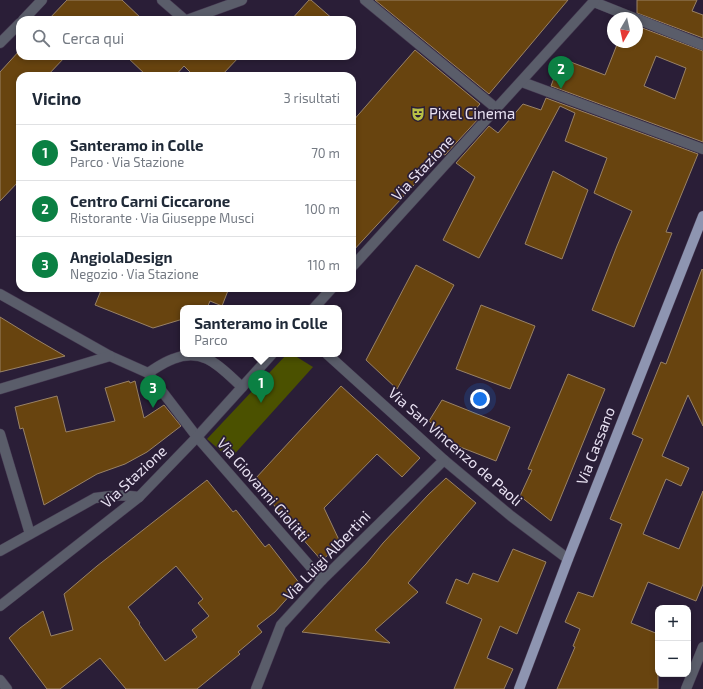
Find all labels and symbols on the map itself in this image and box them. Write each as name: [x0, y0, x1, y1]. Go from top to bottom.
north arrow: [607, 12, 643, 48]
pin: 2: [548, 56, 574, 89]
place label: Pixel Cinema: [429, 104, 515, 122]
theatre icon: Pixel Cinema: [410, 106, 426, 122]
street label: Via Stazione: [387, 131, 457, 204]
pin: 1: [248, 370, 274, 403]
pin: 3: [140, 375, 166, 408]
street label: Via San Vincenzo de Paoli: [385, 383, 526, 509]
your location: [470, 389, 490, 409]
street label: Via Cassano: [572, 404, 618, 487]
street label: Via Giovanni Giolitti: [214, 434, 314, 545]
street label: Via Stazione: [97, 441, 170, 511]
street label: Via Luigi Albertini: [279, 507, 374, 604]

